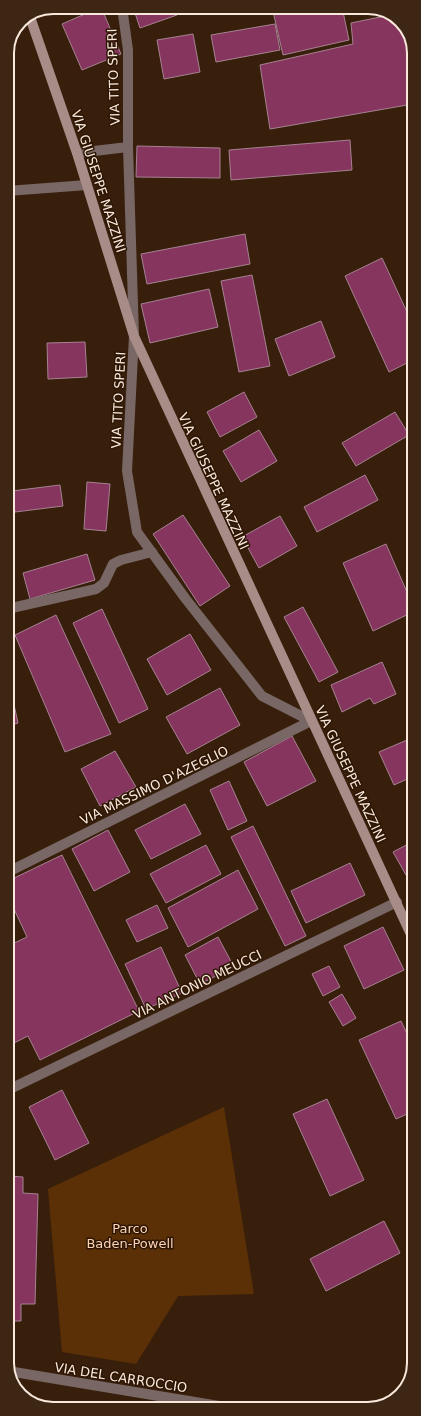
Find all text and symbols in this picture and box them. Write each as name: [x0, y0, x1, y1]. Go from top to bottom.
street label: VIA TITO SPERI: [104, 28, 123, 126]
street label: VIA GIUSEPPE MAZZINI: [68, 108, 129, 254]
street label: VIA TITO SPERI: [108, 351, 129, 449]
street label: VIA GIUSEPPE MAZZINI: [175, 411, 252, 552]
street label: VIA GIUSEPPE MAZZINI: [312, 704, 389, 845]
street label: VIA MASSIMO D'AZEGLIO: [78, 743, 231, 828]
street label: VIA ANTONIO MEUCCI: [130, 947, 264, 1022]
park label: Parco Baden-Powell: [86, 1221, 174, 1251]
street label: VIA DEL CARROCCIO: [54, 1360, 188, 1395]

